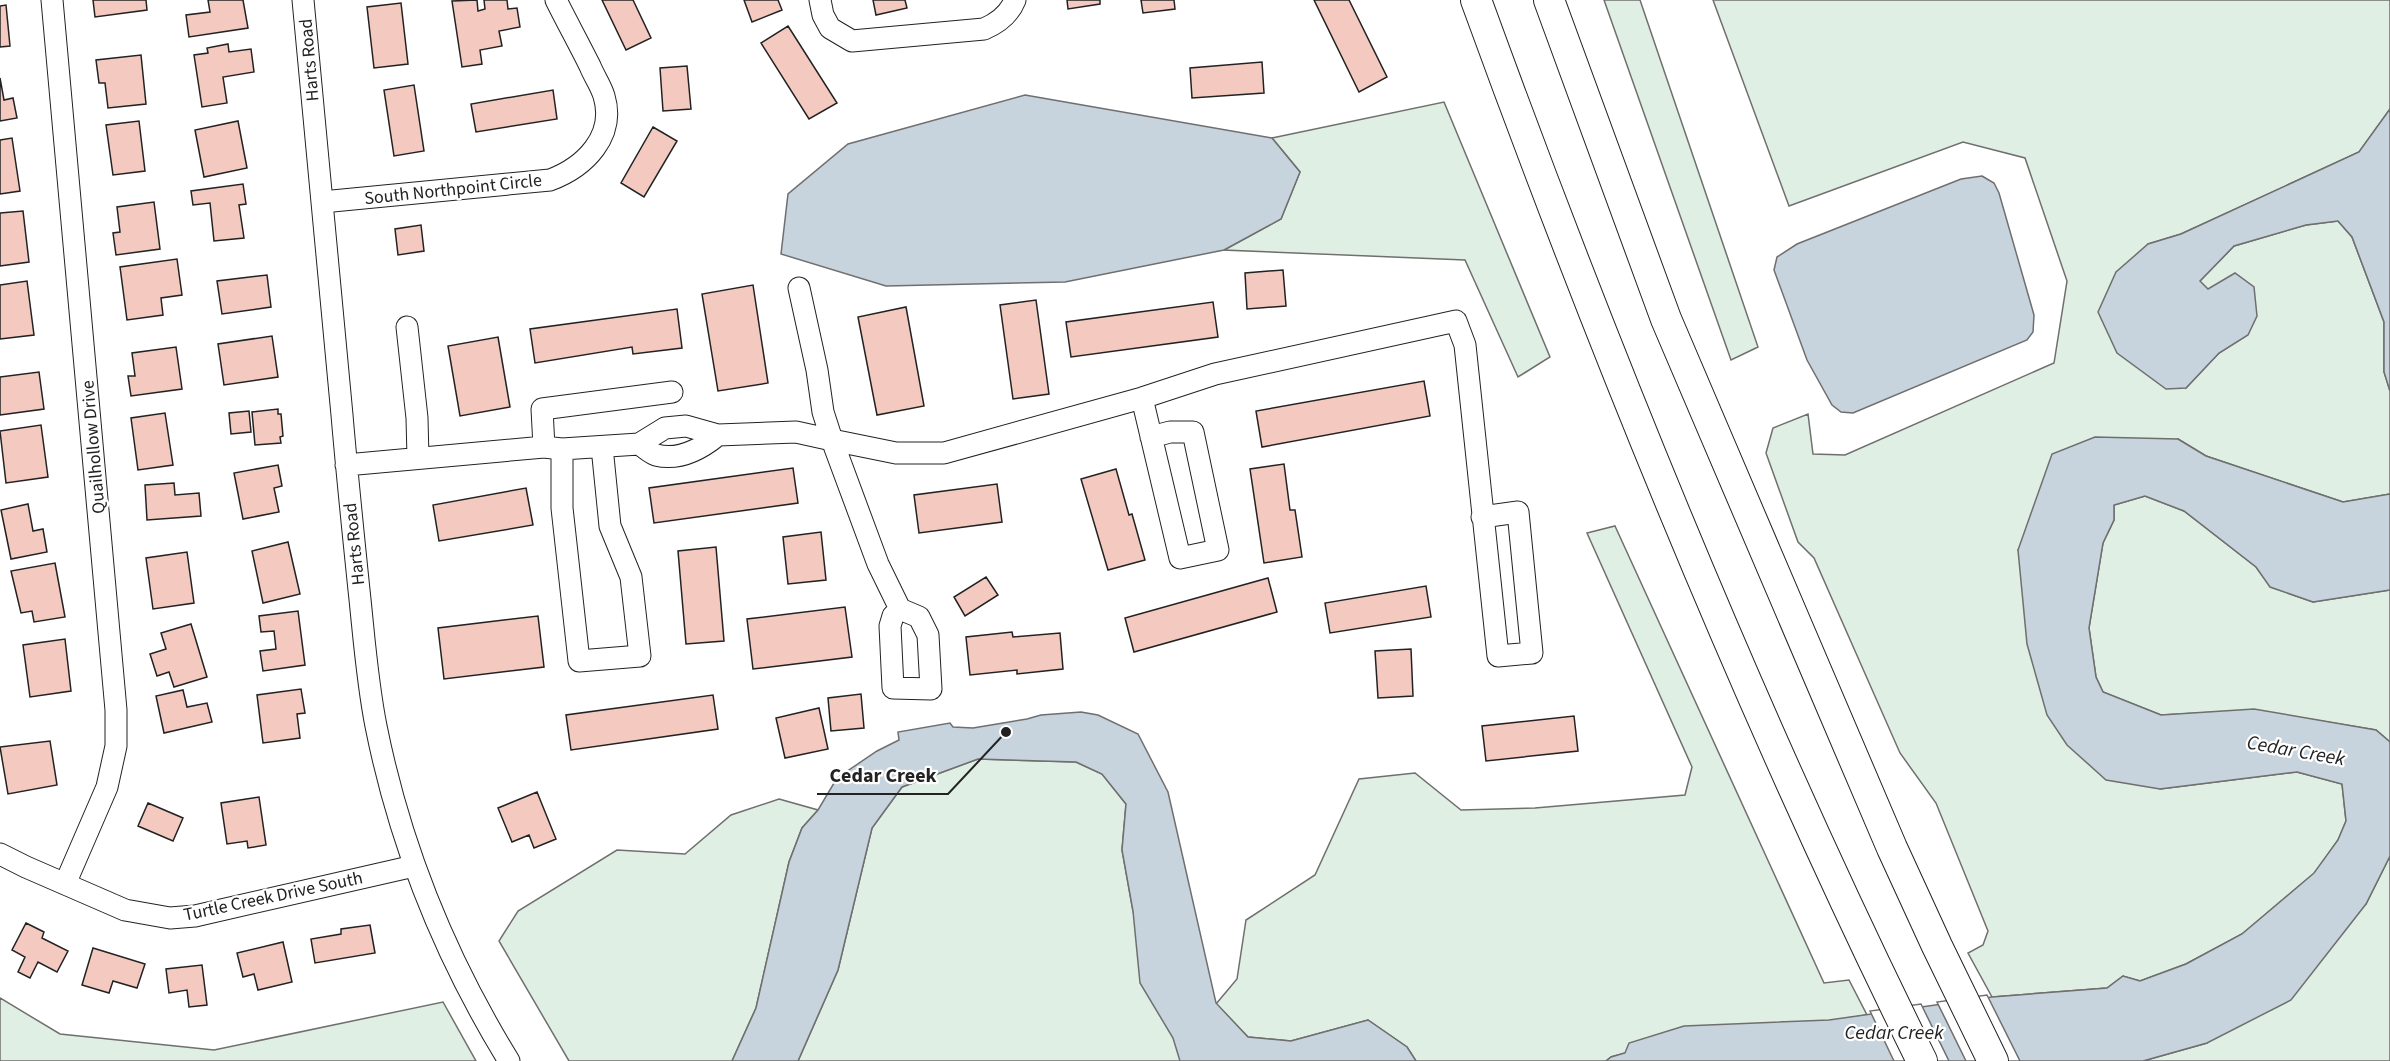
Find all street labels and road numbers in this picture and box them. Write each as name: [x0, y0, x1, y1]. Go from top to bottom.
street label: Harts Road: [293, 18, 326, 102]
street label: South Northpoint Circle: [363, 168, 543, 211]
street label: Quailhollow Drive: [75, 379, 112, 515]
street label: Harts Road: [338, 502, 371, 586]
street label: Turtle Creek Drive South: [181, 865, 365, 928]

